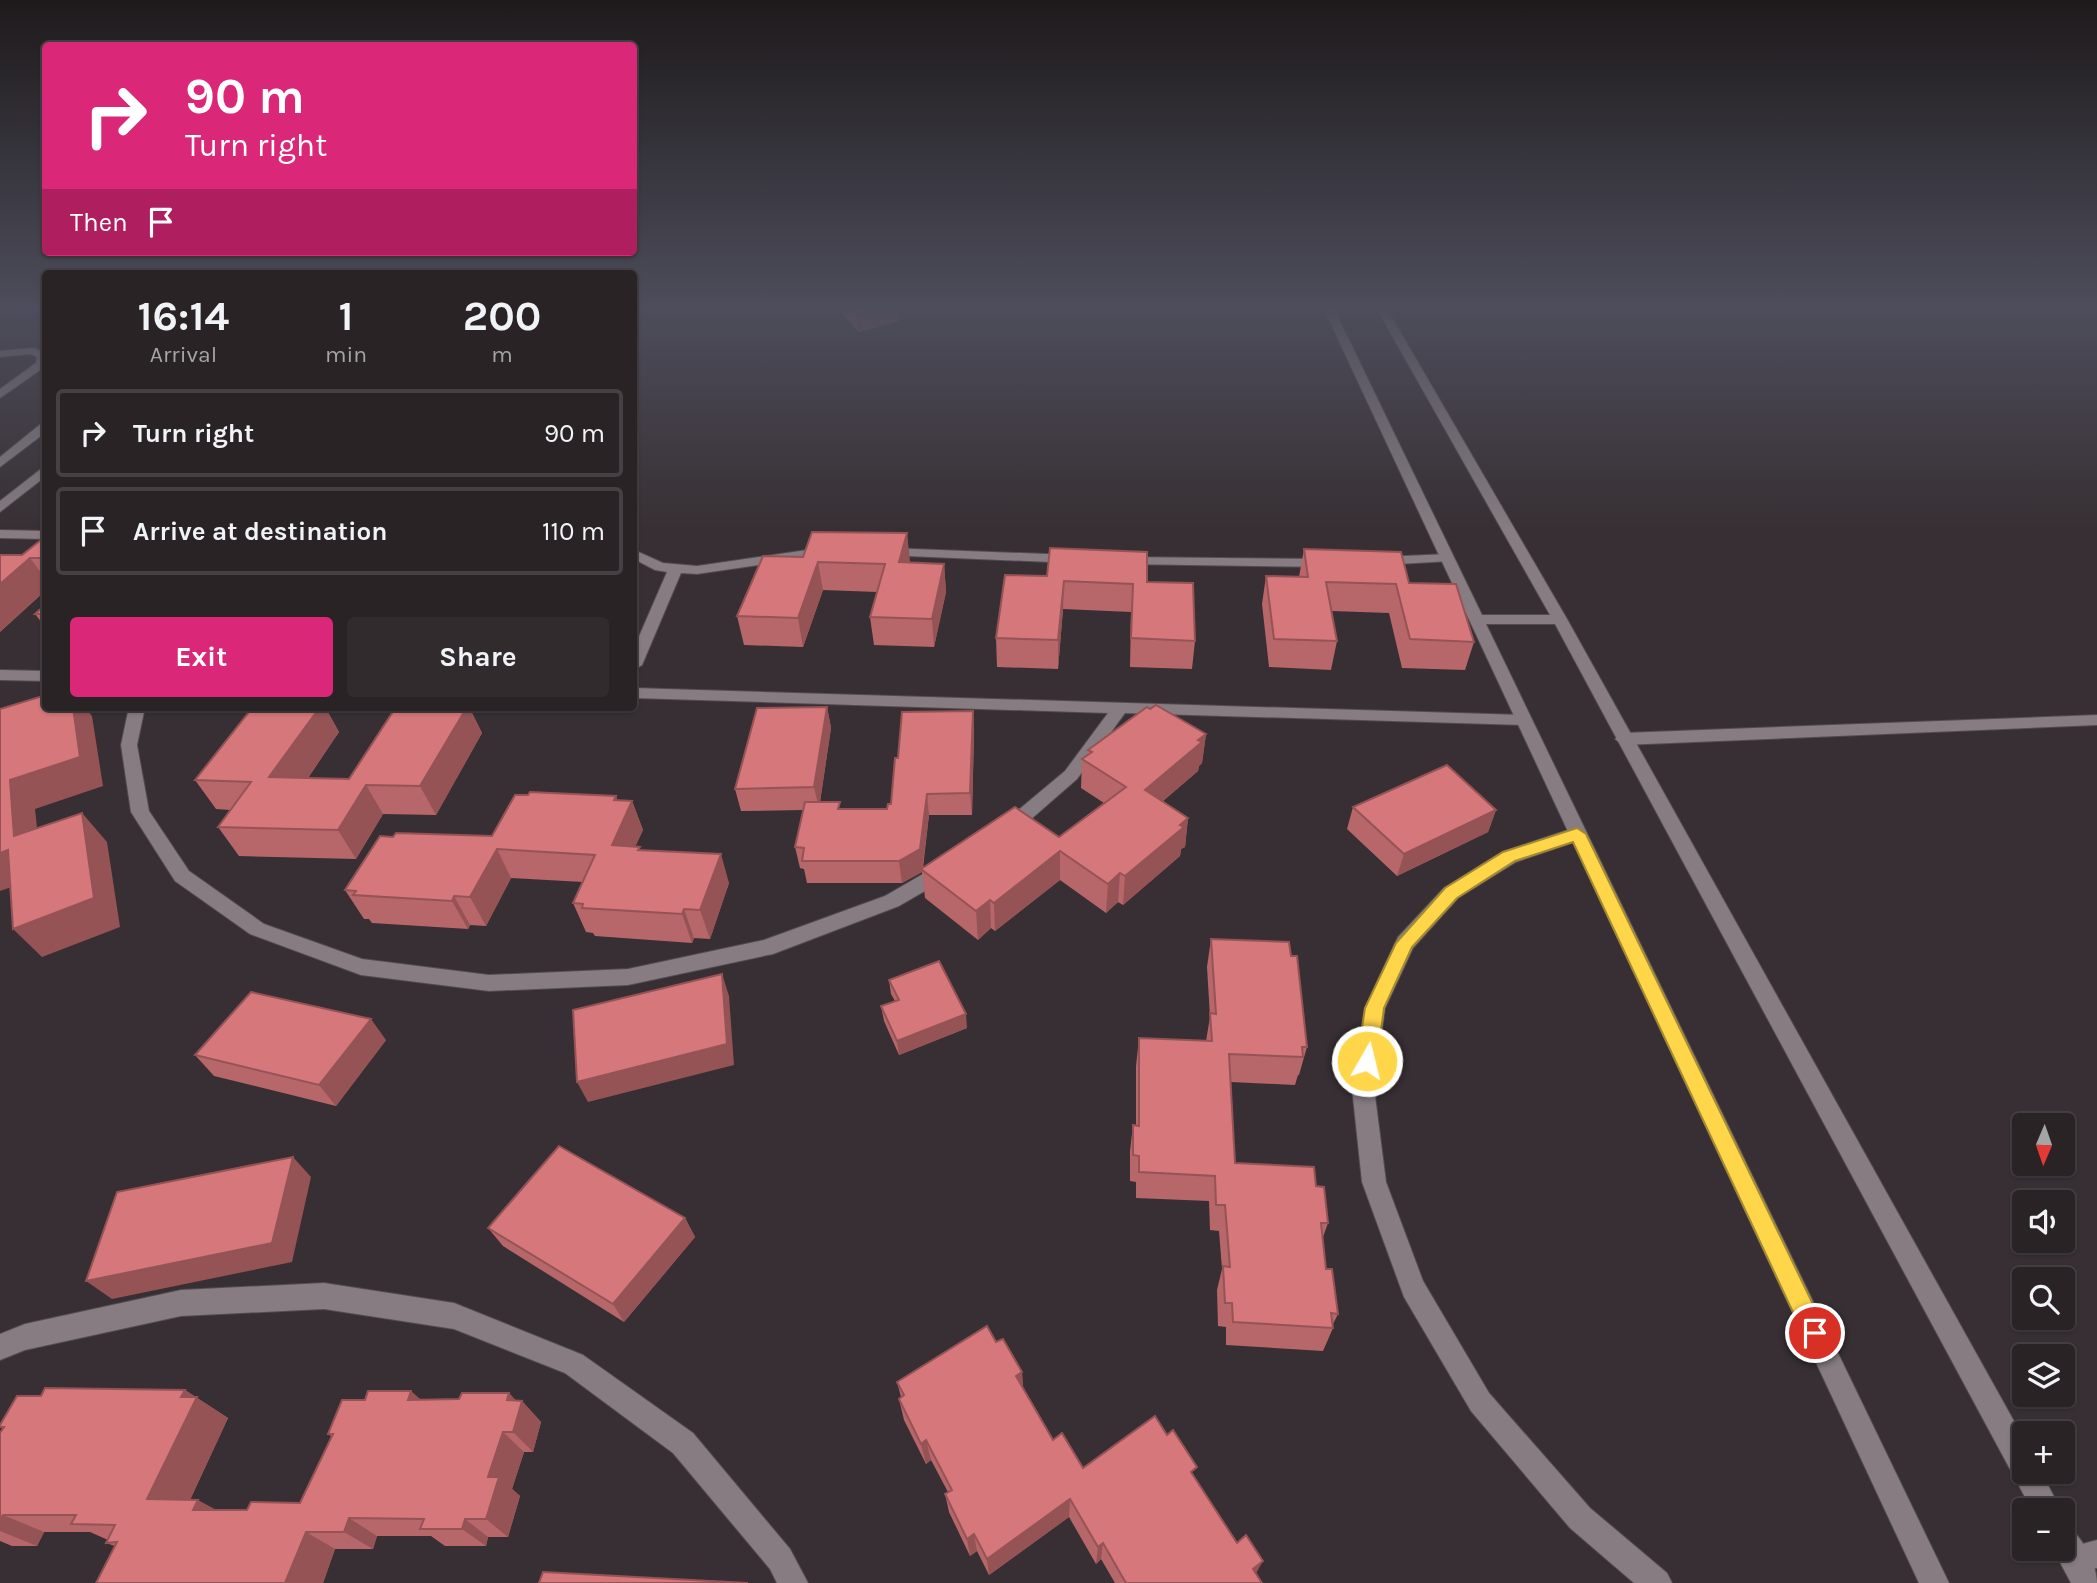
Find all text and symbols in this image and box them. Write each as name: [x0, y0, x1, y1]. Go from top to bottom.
text: 90 m: [185, 68, 305, 125]
icon: right: [70, 70, 161, 161]
text: Turn right: [185, 127, 327, 164]
icon: arrive: [142, 203, 180, 241]
text: Then: [70, 207, 128, 238]
text: 16:14: [138, 291, 229, 341]
text: 1: [339, 291, 354, 341]
text: 200: [463, 291, 541, 341]
text: Arrival: [150, 341, 217, 368]
text: min: [325, 341, 367, 368]
text: m: [491, 341, 513, 368]
icon: right: [74, 414, 112, 452]
text: Turn right: [133, 418, 254, 449]
text: 90 m: [544, 418, 605, 449]
icon: arrive: [74, 512, 112, 550]
text: Arrive at destination: [133, 516, 387, 547]
text: 110 m: [542, 516, 605, 547]
button: Exit: [70, 617, 333, 697]
button: Share: [347, 617, 609, 697]
position arrow: [1330, 1024, 1404, 1098]
north arrow: [2012, 1113, 2076, 1176]
map controls: [2012, 1113, 2075, 1561]
button: sound: [2012, 1190, 2075, 1253]
button: search: [2012, 1267, 2075, 1330]
pin: [1785, 1303, 1845, 1363]
icon: arrive: [1796, 1314, 1834, 1352]
button: layers: [2012, 1344, 2075, 1407]
button: +: [2012, 1421, 2075, 1484]
button: −: [2012, 1498, 2075, 1561]

